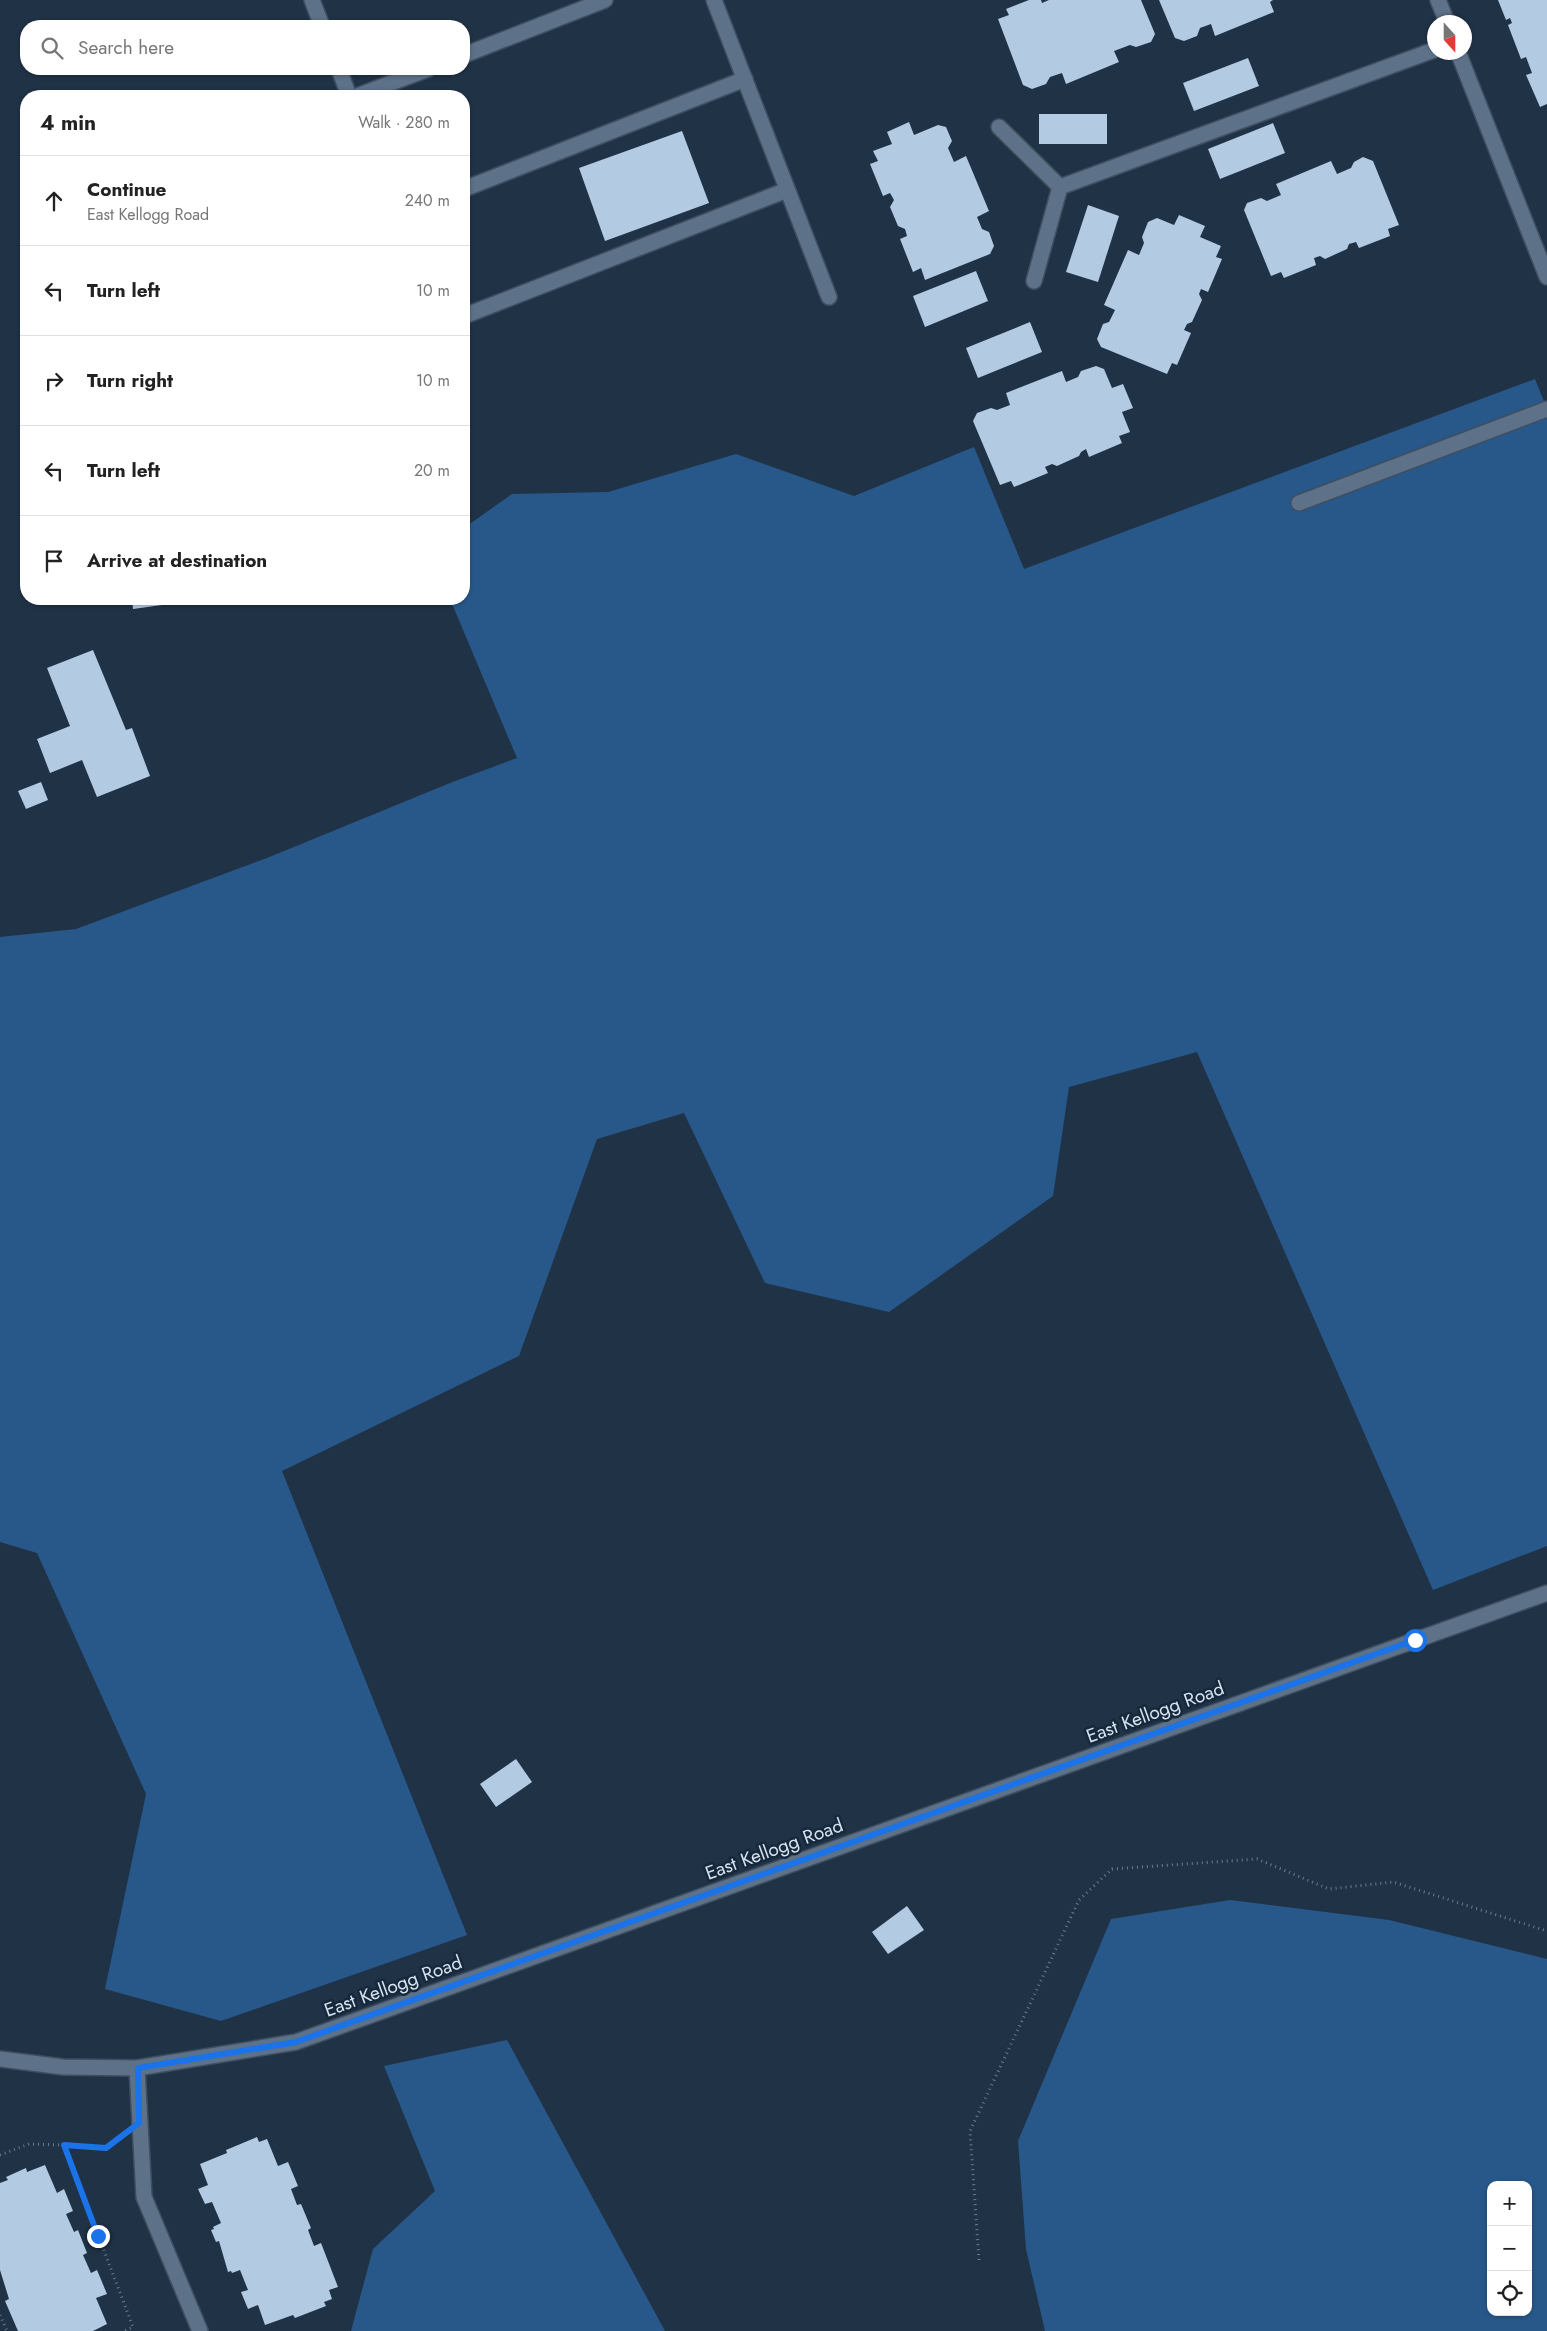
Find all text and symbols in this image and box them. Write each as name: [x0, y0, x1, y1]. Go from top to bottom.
north arrow: [1427, 15, 1472, 60]
search box: [20, 20, 470, 75]
icon: search: [38, 34, 66, 62]
text: Search here: [78, 34, 174, 61]
text: 4 min: [40, 108, 96, 138]
text: Walk · 280 m: [358, 111, 450, 134]
text: Continue: [87, 176, 166, 203]
icon: ahead: [40, 187, 68, 215]
text: 240 m: [405, 189, 450, 212]
text: East Kellogg Road: [87, 203, 209, 226]
icon: left: [40, 277, 68, 305]
text: Turn left: [87, 277, 160, 304]
text: 10 m: [416, 279, 450, 302]
icon: right: [40, 367, 68, 395]
text: Turn right: [87, 367, 173, 394]
text: 10 m: [416, 369, 450, 392]
icon: left: [40, 457, 68, 485]
text: Turn left: [87, 457, 160, 484]
text: 20 m: [414, 459, 450, 482]
icon: arrive: [40, 547, 68, 575]
text: Arrive at destination: [87, 547, 267, 574]
route start: [1404, 1629, 1427, 1652]
street label: East Kellogg Road: [1082, 1675, 1228, 1749]
street label: East Kellogg Road: [701, 1812, 847, 1886]
street label: East Kellogg Road: [320, 1949, 466, 2023]
map controls: [1487, 2181, 1532, 2316]
button: +: [1487, 2181, 1532, 2226]
route end: [87, 2225, 110, 2248]
button: −: [1487, 2226, 1532, 2271]
button: locate: [1487, 2271, 1532, 2316]

